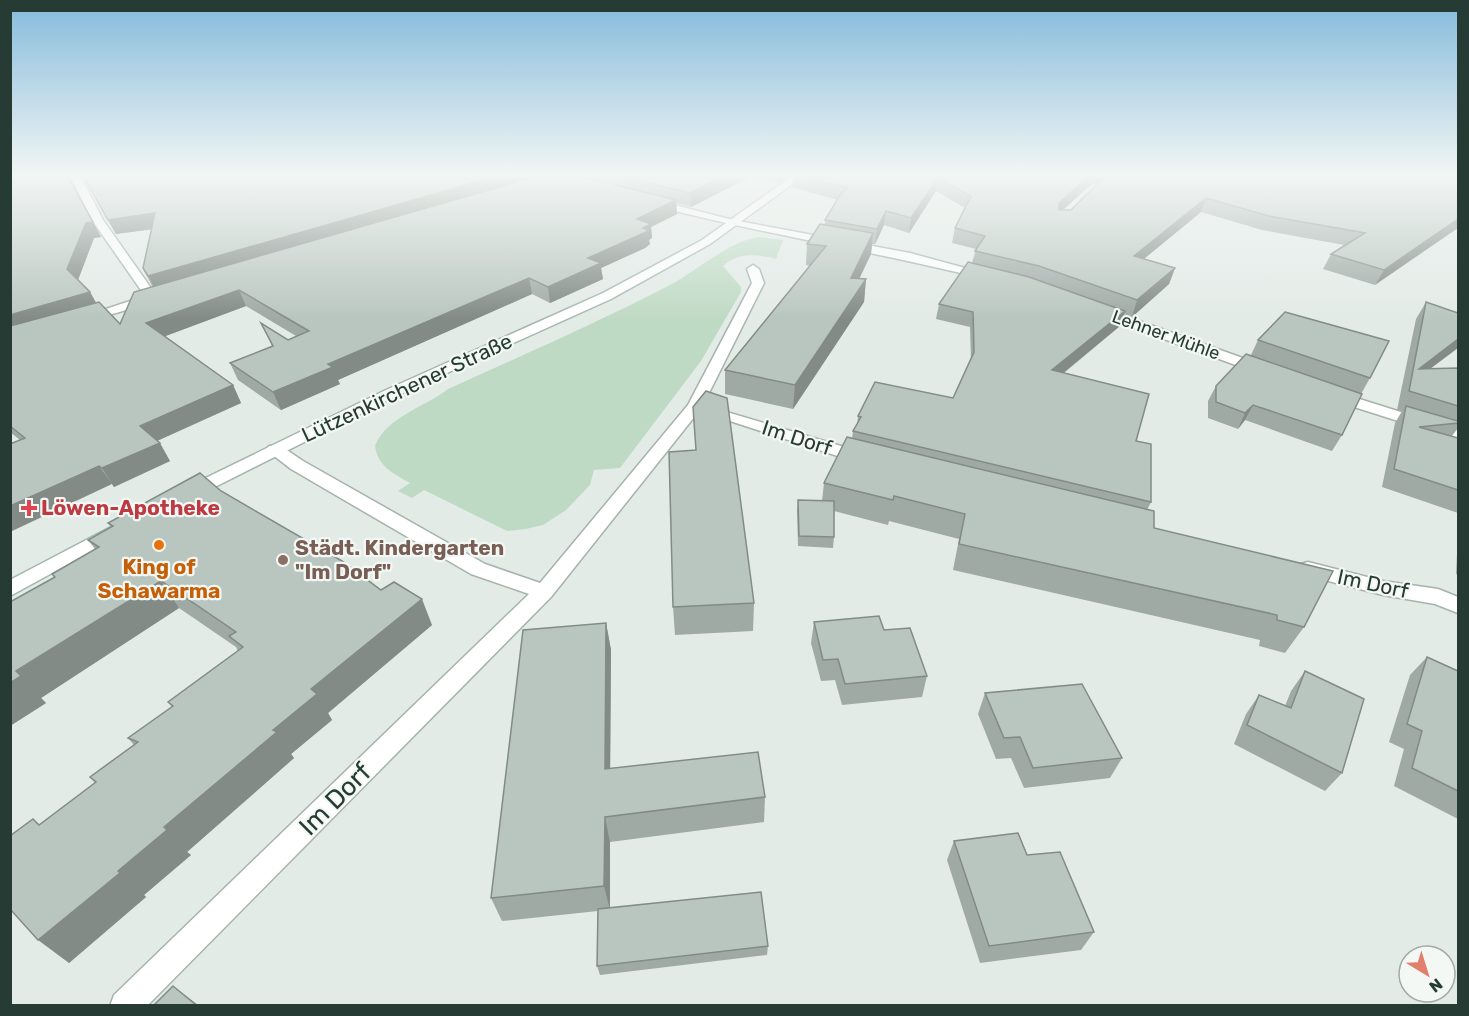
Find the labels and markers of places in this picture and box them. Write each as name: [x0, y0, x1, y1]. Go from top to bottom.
place label: Löwen-Apotheke: [41, 495, 220, 520]
marker: Löwen-Apotheke: [22, 501, 36, 515]
place label: Städt. Kindergarten "Im Dorf": [295, 535, 504, 584]
marker: King of Schawarma: [152, 538, 166, 552]
marker: Städt. Kindergarten "Im Dorf": [276, 553, 290, 567]
place label: King of Schawarma: [98, 554, 220, 603]

